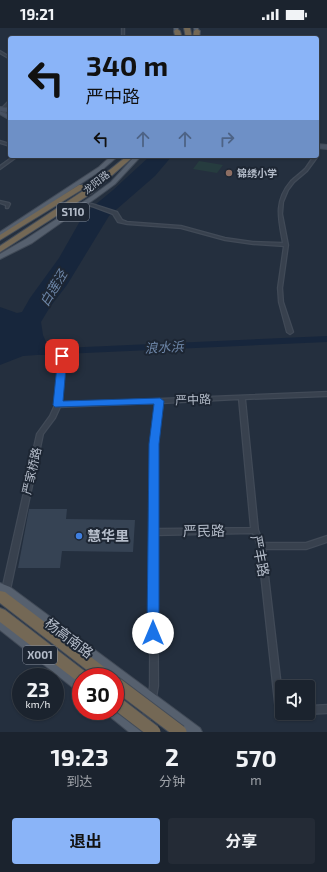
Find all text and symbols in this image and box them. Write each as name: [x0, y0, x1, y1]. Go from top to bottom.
text: 19:21: [20, 5, 54, 23]
text: 340 m: [86, 48, 168, 82]
icon: left: [20, 52, 72, 104]
text: 严中路: [86, 85, 140, 107]
icon: left: [90, 128, 112, 150]
icon: ahead: [132, 128, 154, 150]
icon: ahead: [174, 128, 196, 150]
icon: right: [216, 128, 238, 150]
place label: 锦绣小学: [237, 167, 277, 179]
street label: 龙阳路: [80, 168, 112, 196]
marker: 锦绣小学: [224, 168, 234, 178]
road number: S110: [57, 203, 89, 221]
water label: 白莲泾: [36, 265, 71, 309]
water label: 浪水浜: [144, 338, 185, 356]
pin: [45, 339, 79, 373]
icon: arrive: [51, 345, 73, 367]
street label: 严中路: [175, 391, 211, 407]
street label: 严家桥路: [19, 446, 43, 496]
street label: 严民路: [183, 522, 225, 539]
place label: 慧华里: [87, 527, 129, 544]
marker: 慧华里: [74, 531, 84, 541]
street label: 严丰路: [248, 534, 273, 578]
position arrow: [132, 612, 174, 654]
street label: 杨高南路: [42, 614, 97, 661]
road number: X001: [23, 646, 57, 664]
speed limit sign: 30: [72, 668, 124, 720]
text: 23: [27, 677, 49, 701]
map controls: [275, 680, 315, 720]
button: sound: [275, 680, 315, 720]
text: km/h: [26, 698, 50, 710]
text: 19:23: [50, 742, 109, 771]
text: 2: [165, 742, 179, 771]
text: 570: [235, 743, 277, 772]
text: m: [250, 772, 262, 788]
text: 到达: [67, 773, 93, 789]
text: 分钟: [159, 773, 185, 789]
button: 退出: [12, 818, 160, 864]
button: 分享: [168, 818, 315, 864]

